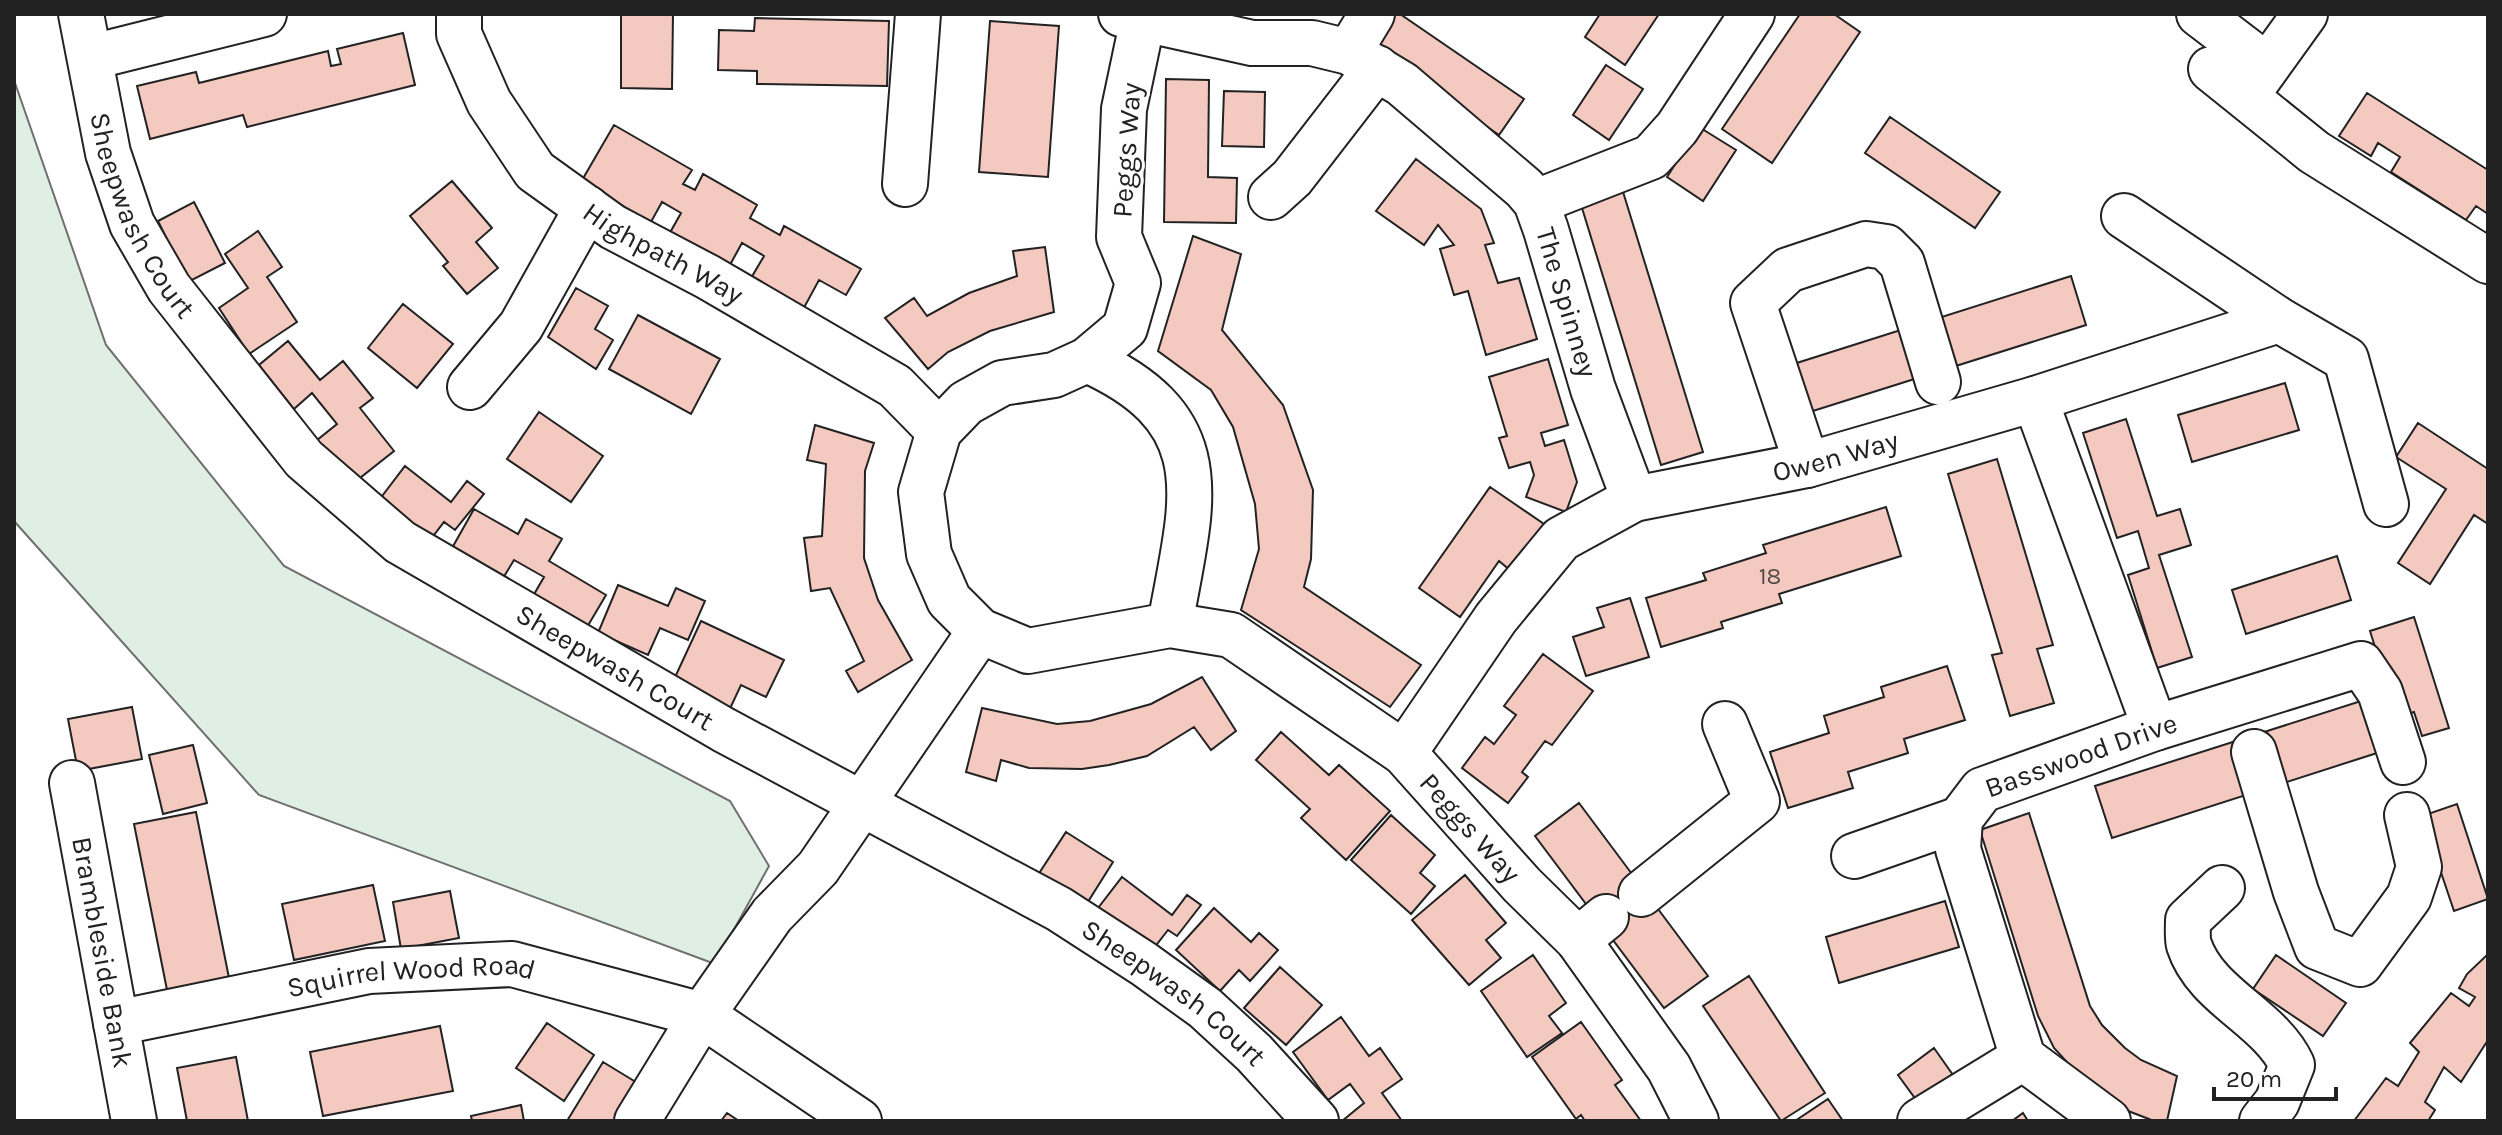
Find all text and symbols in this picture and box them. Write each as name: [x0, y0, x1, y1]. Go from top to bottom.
street label: Peggs Way: [1105, 81, 1148, 219]
street label: Sheepwash Court: [83, 110, 202, 325]
street label: Highpath Way: [577, 195, 749, 311]
street label: The Spinney: [1529, 223, 1605, 381]
street label: Owen Way: [1770, 423, 1902, 488]
house number: 18: [1759, 562, 1781, 590]
street label: Sheepwash Court: [510, 597, 720, 738]
street label: Basswood Drive: [1980, 706, 2181, 805]
street label: Peggs Way: [1413, 766, 1528, 889]
street label: Brambleside Bank: [65, 834, 140, 1070]
street label: Sheepwash Court: [1076, 912, 1273, 1073]
street label: Squirrel Wood Road: [284, 948, 539, 1004]
scale bar: [2214, 1051, 2336, 1101]
text: 20 m: [2226, 1065, 2282, 1093]

